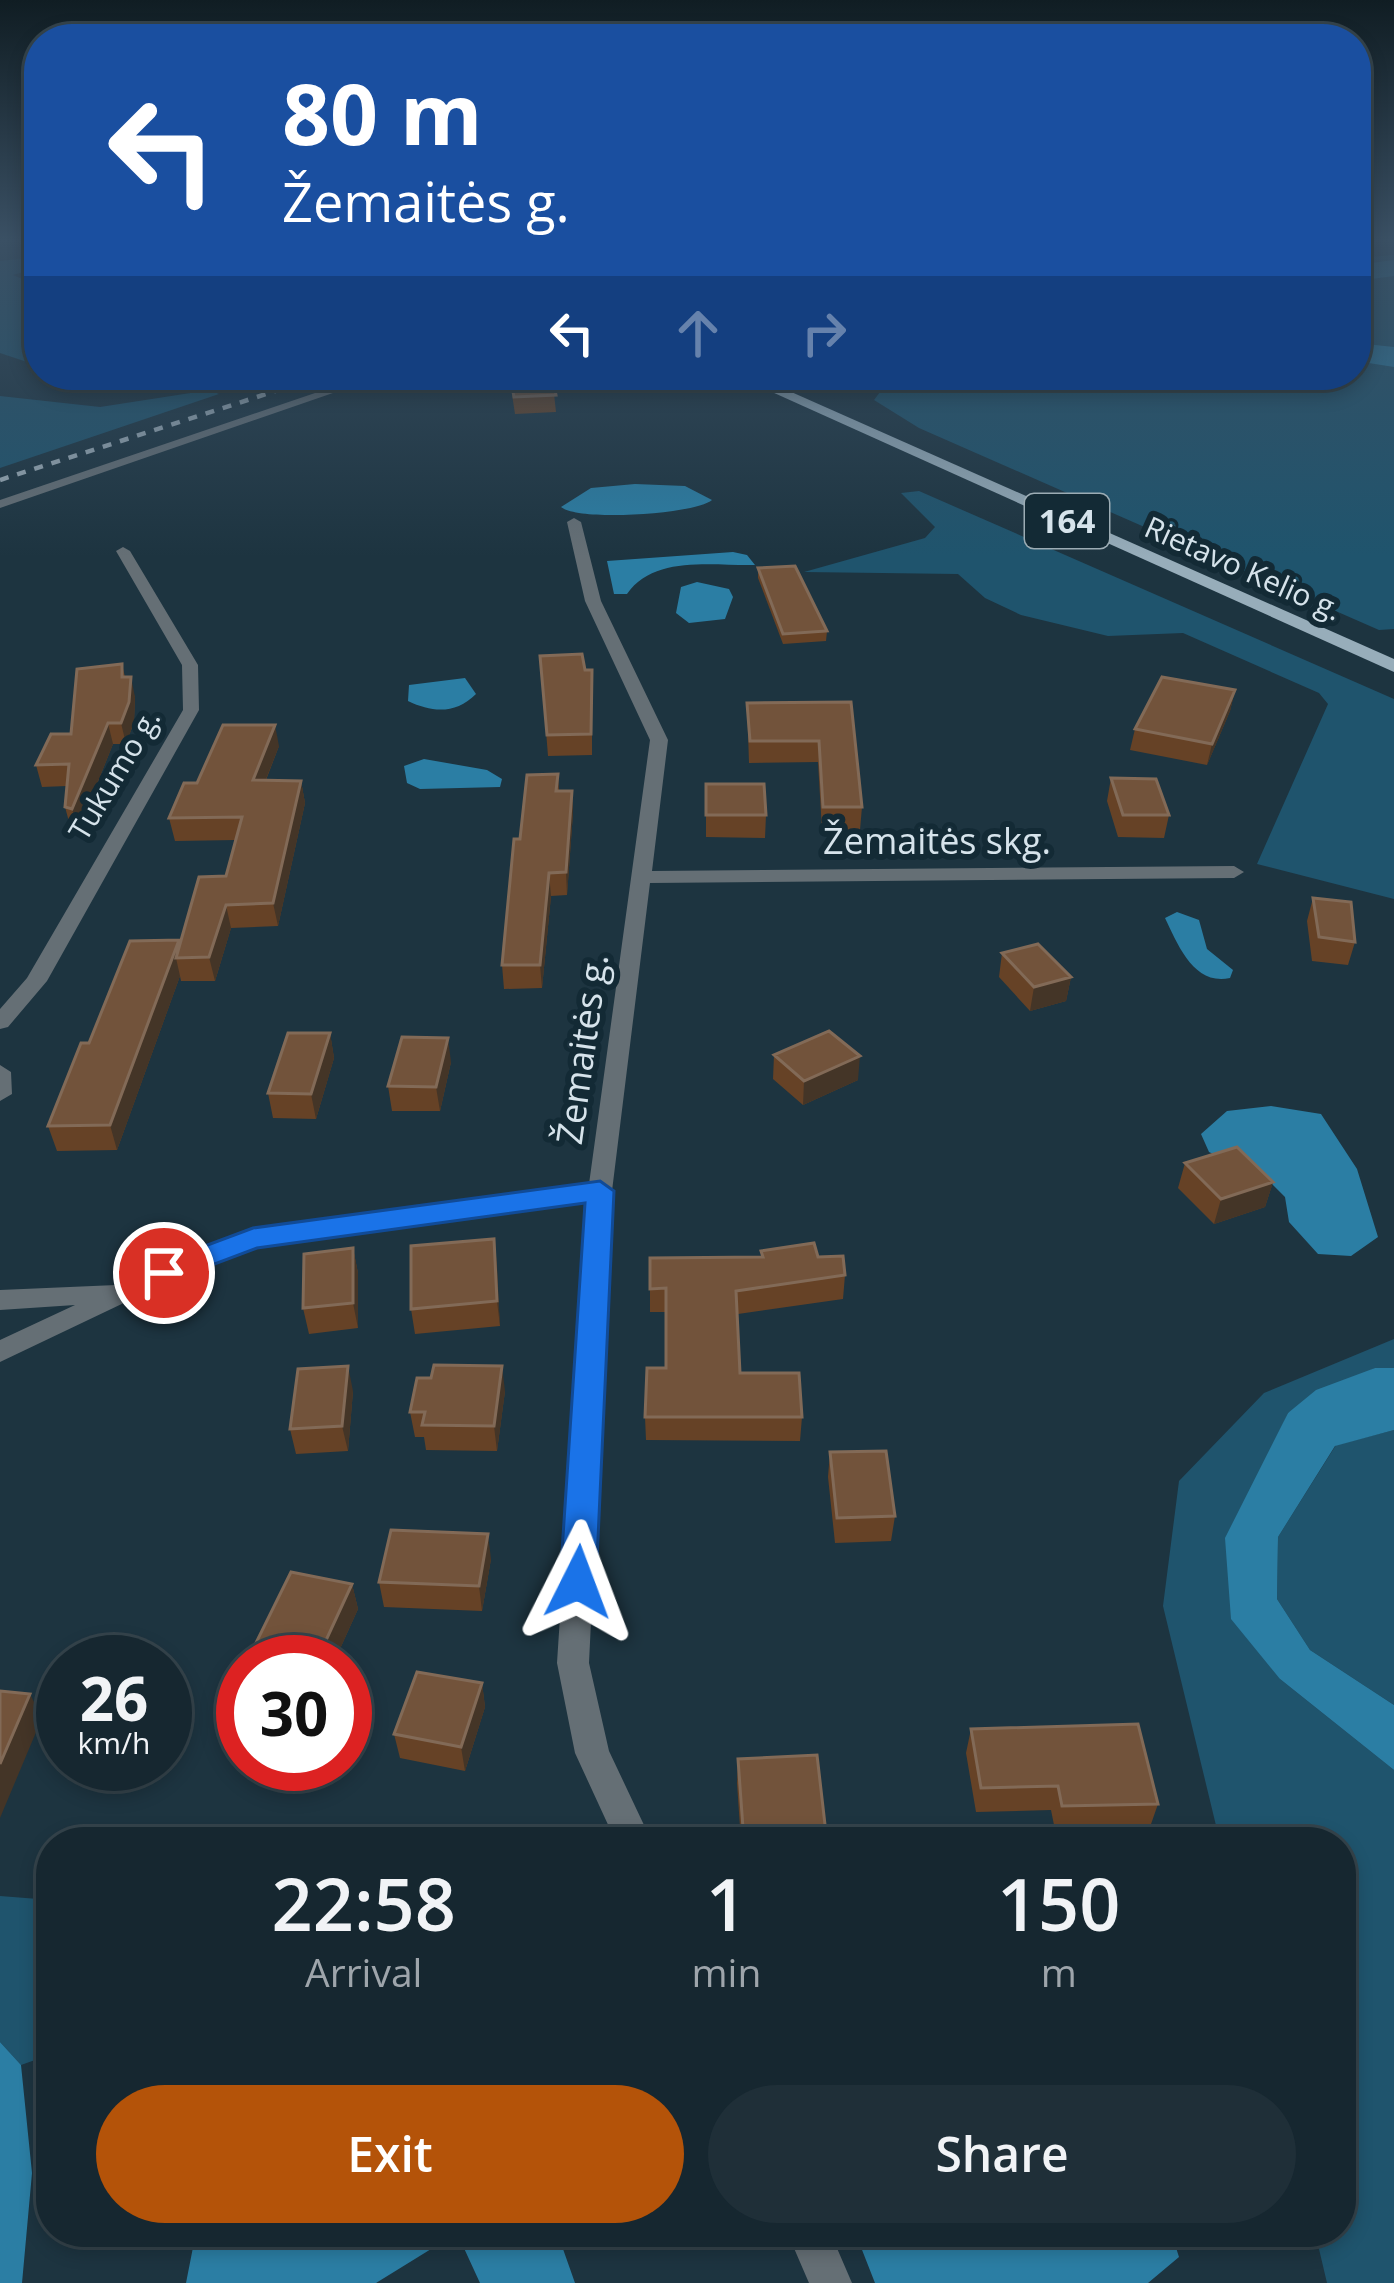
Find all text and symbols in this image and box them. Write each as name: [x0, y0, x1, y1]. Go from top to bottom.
text: 80 m: [282, 55, 482, 170]
icon: left: [84, 72, 240, 228]
text: Žemaitės g.: [282, 164, 570, 238]
icon: left: [539, 300, 605, 366]
icon: ahead: [665, 300, 731, 366]
icon: right: [791, 300, 857, 366]
road number: 164: [1025, 494, 1109, 548]
street label: Rietavo Kelio g.: [1139, 506, 1349, 629]
street label: Tukumo g.: [58, 701, 169, 848]
street label: Žemaitės skg.: [823, 816, 1051, 865]
street label: Žemaitės g.: [544, 951, 619, 1147]
pin: [113, 1222, 215, 1324]
icon: arrive: [131, 1240, 197, 1306]
position arrow: [515, 1519, 641, 1645]
speed limit sign: 30: [216, 1635, 372, 1791]
text: 26: [80, 1657, 148, 1739]
text: km/h: [78, 1722, 150, 1763]
text: 22:58: [272, 1854, 456, 1952]
text: 1: [706, 1854, 747, 1952]
text: 150: [997, 1854, 1120, 1952]
text: Arrival: [305, 1945, 422, 1998]
text: min: [692, 1945, 761, 1998]
text: m: [1041, 1945, 1077, 1998]
button: Exit: [96, 2085, 684, 2223]
button: Share: [708, 2085, 1296, 2223]

